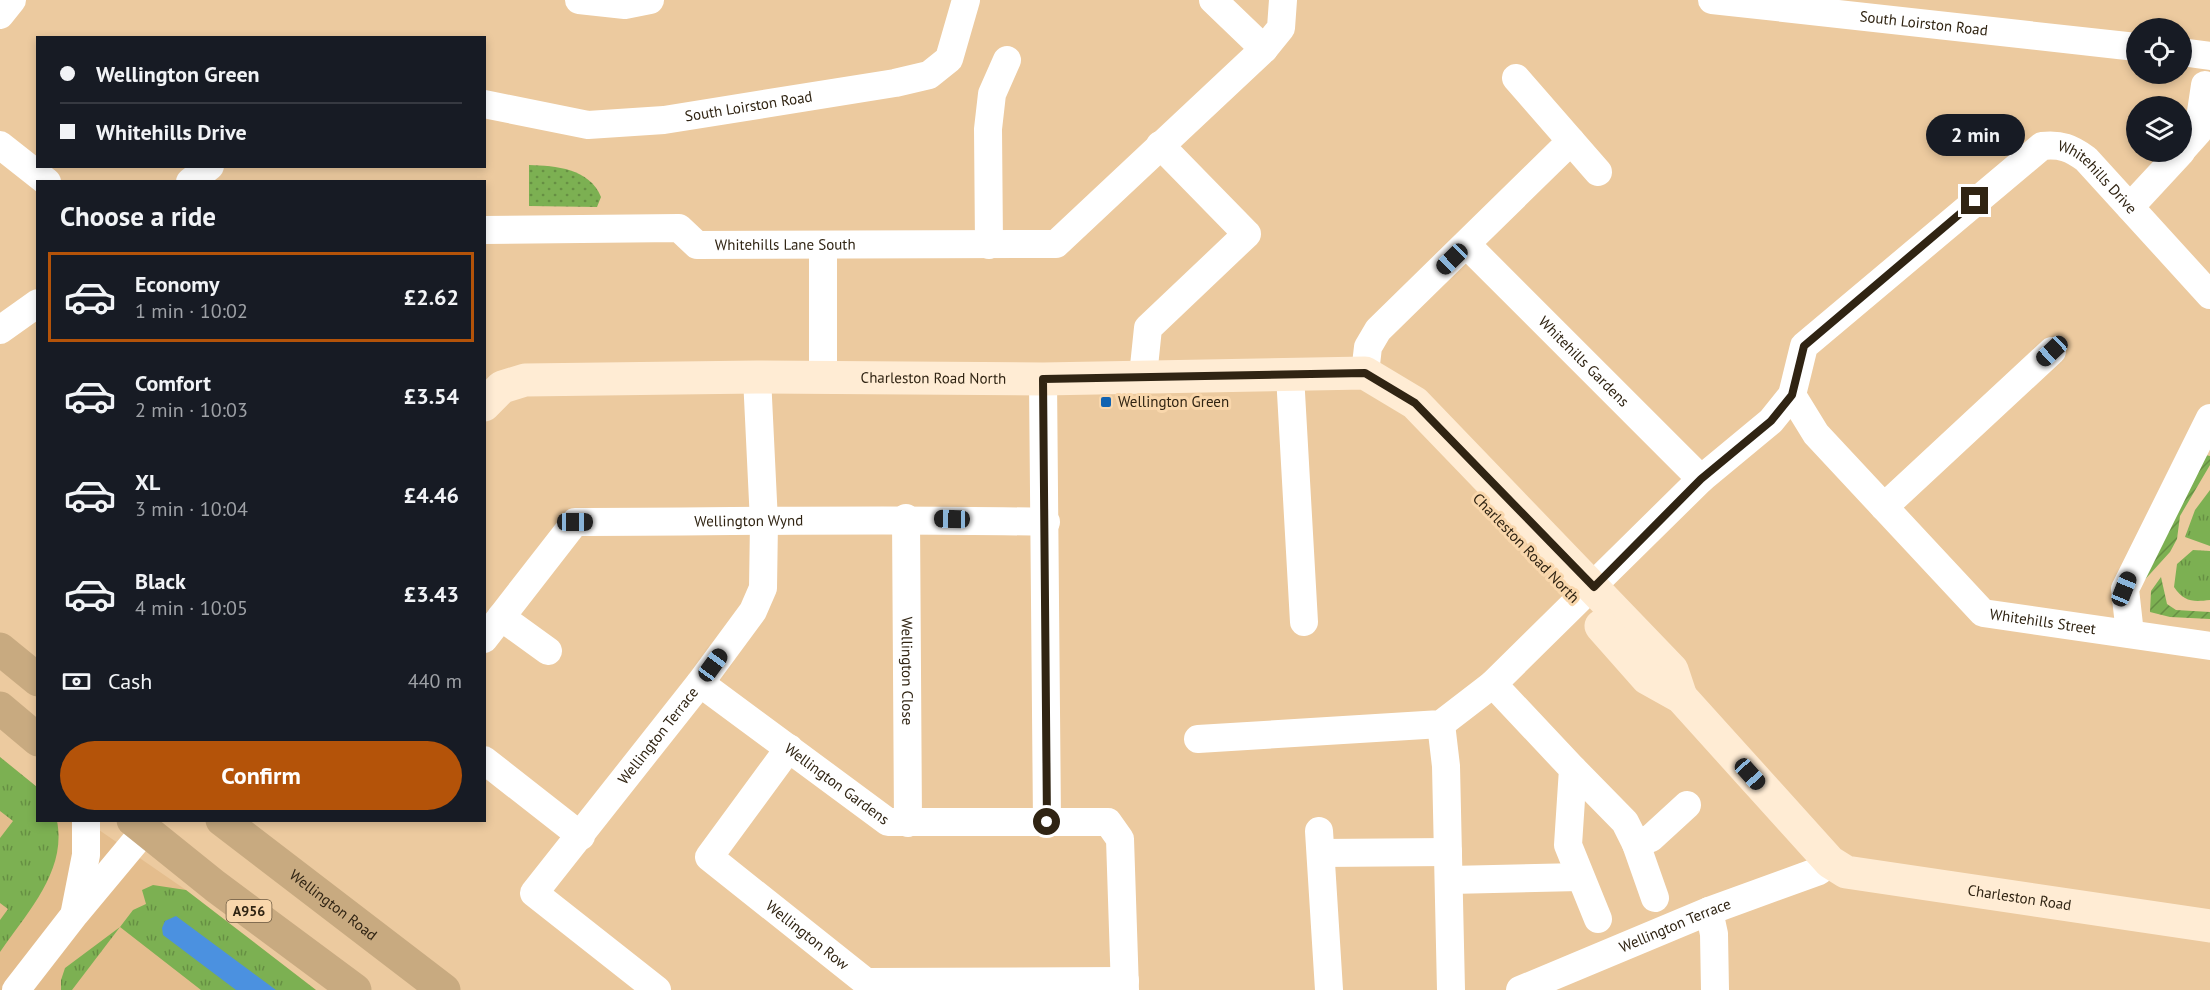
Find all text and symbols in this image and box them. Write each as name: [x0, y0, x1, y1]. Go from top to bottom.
street label: South Loirston Road: [1859, 6, 1989, 40]
map controls: [2126, 18, 2192, 162]
button: locate: [2126, 18, 2192, 84]
text: Wellington Green: [96, 60, 260, 88]
street label: South Loirston Road: [683, 86, 814, 126]
button: layers: [2126, 96, 2192, 162]
callout: 2 min: [1926, 114, 2024, 156]
text: Whitehills Drive: [96, 118, 247, 146]
text: 2 min: [1951, 122, 2000, 148]
street label: Whitehills Drive: [2056, 136, 2141, 218]
route end: [1961, 187, 1988, 214]
text: Choose a ride: [60, 199, 216, 233]
street label: Whitehills Lane South: [715, 235, 856, 254]
car: [1433, 240, 1471, 278]
icon: car: [63, 270, 117, 324]
text: Economy: [135, 270, 219, 298]
text: £2.62: [404, 283, 459, 311]
text: 1 min · 10:02: [135, 298, 248, 324]
street label: Whitehills Gardens: [1535, 312, 1633, 411]
car: [2033, 332, 2071, 370]
street label: Charleston Road North: [861, 368, 1006, 388]
icon: car: [63, 369, 117, 423]
text: Comfort: [135, 369, 211, 397]
text: £3.54: [404, 382, 459, 410]
place label: Wellington Green: [1118, 392, 1229, 411]
marker: Wellington Green: [1099, 395, 1113, 409]
text: 2 min · 10:03: [135, 397, 248, 423]
icon: car: [63, 468, 117, 522]
text: XL: [135, 468, 160, 496]
text: £4.46: [404, 481, 459, 509]
street label: Charleston Road North: [1469, 489, 1584, 607]
text: 3 min · 10:04: [135, 496, 248, 522]
car: [934, 510, 970, 528]
street label: Wellington Wynd: [694, 511, 803, 530]
car: [557, 513, 593, 531]
icon: car: [63, 567, 117, 621]
text: Black: [135, 567, 186, 595]
car: [2109, 569, 2139, 609]
text: £3.43: [404, 580, 459, 608]
text: 4 min · 10:05: [135, 595, 248, 621]
street label: Whitehills Street: [1989, 604, 2097, 638]
street label: Wellington Close: [898, 617, 917, 725]
car: [695, 645, 731, 685]
icon: cash: [60, 665, 93, 698]
text: Cash: [108, 667, 152, 695]
text: 440 m: [408, 668, 462, 694]
street label: Wellington Terrace: [614, 683, 702, 788]
street label: Wellington Gardens: [781, 739, 893, 829]
button: Confirm: [60, 741, 462, 810]
car: [1731, 755, 1769, 793]
route start: [1033, 808, 1060, 835]
street label: Wellington Road: [286, 865, 381, 944]
street label: Charleston Road: [1966, 880, 2073, 914]
street label: Wellington Terrace: [1616, 894, 1733, 956]
street label: Wellington Row: [762, 896, 853, 974]
road number: A956: [226, 900, 272, 922]

